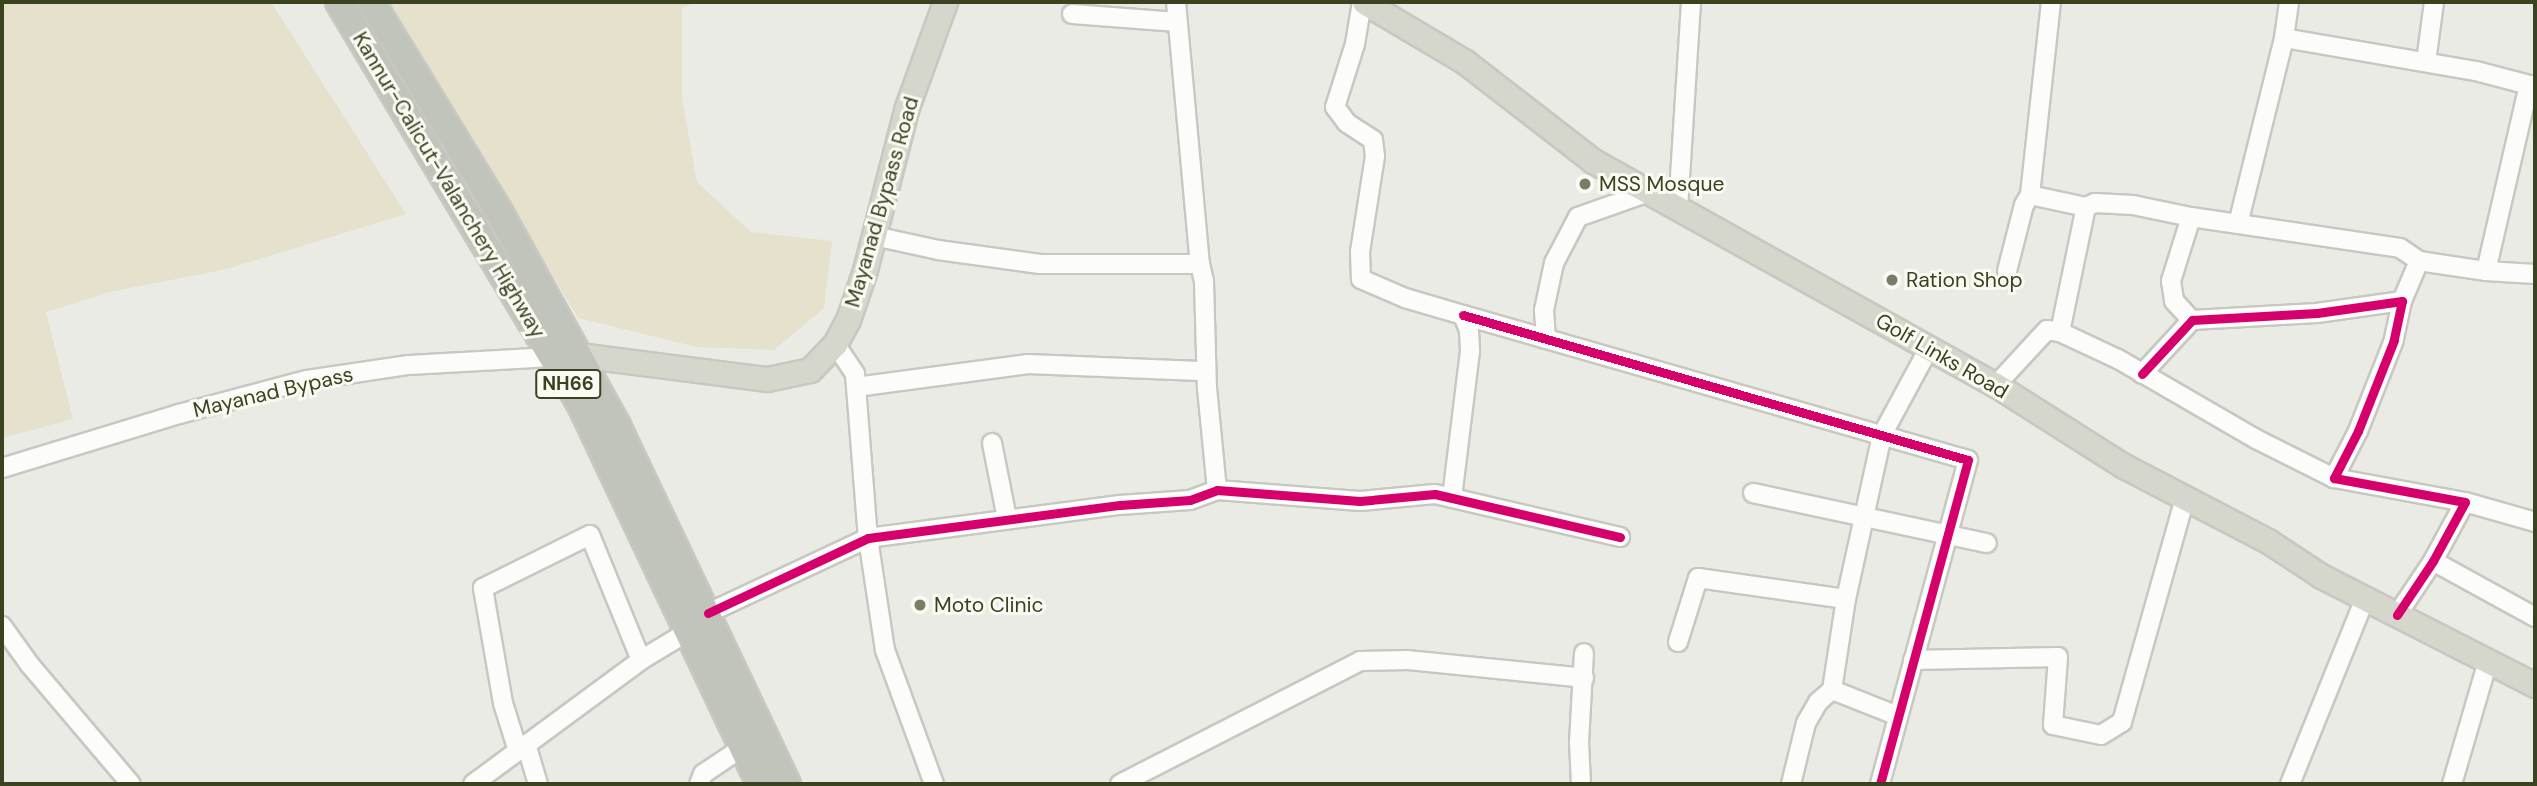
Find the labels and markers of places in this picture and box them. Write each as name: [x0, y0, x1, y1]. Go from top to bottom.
place label: MSS Mosque: [1599, 171, 1724, 197]
marker: MSS Mosque: [1577, 176, 1593, 192]
place label: Ration Shop: [1906, 267, 2023, 293]
marker: Ration Shop: [1884, 272, 1900, 288]
place label: Moto Clinic: [934, 592, 1044, 618]
marker: Moto Clinic: [912, 597, 928, 613]

